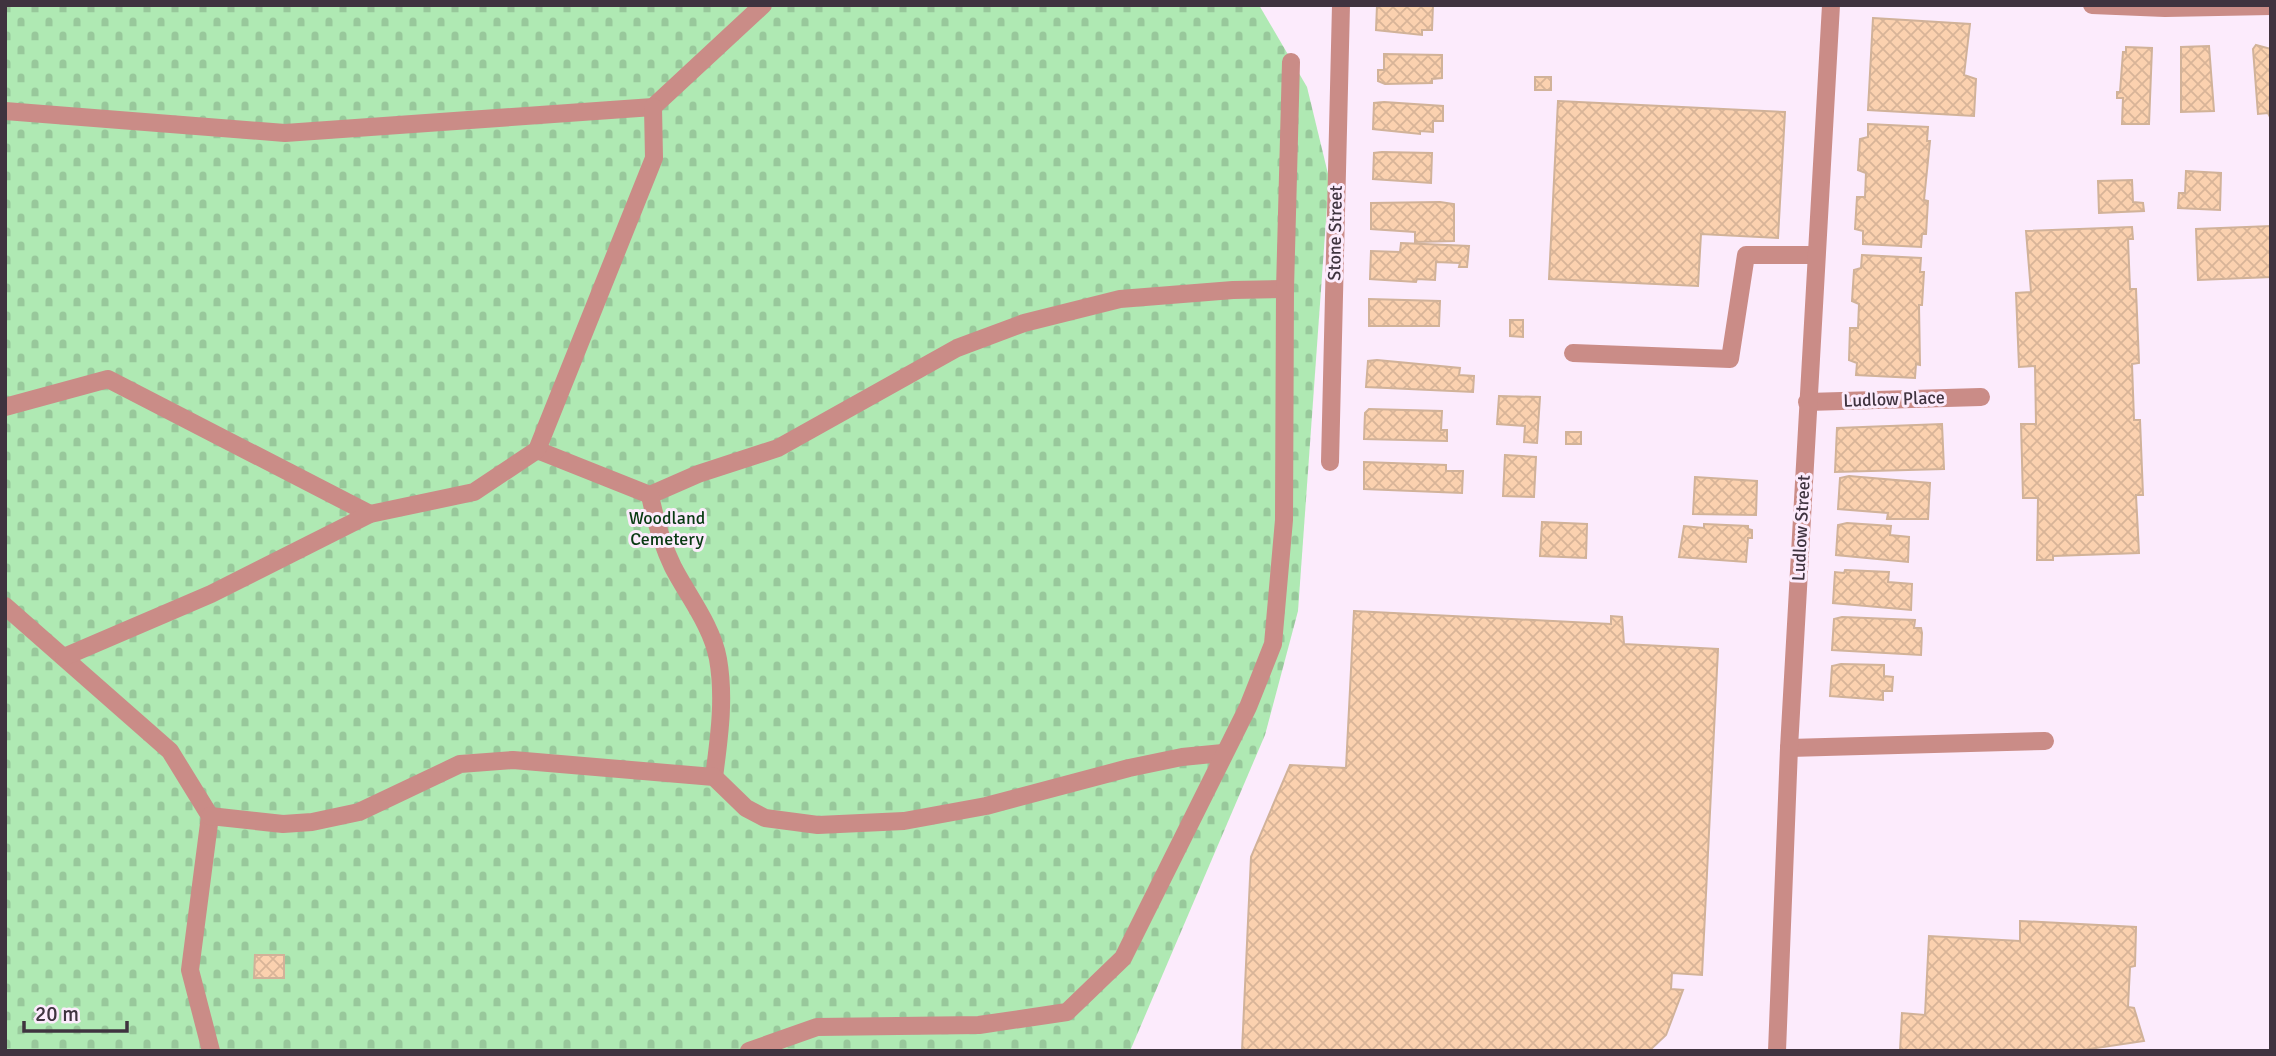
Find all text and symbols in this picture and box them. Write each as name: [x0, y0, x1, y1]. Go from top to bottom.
street label: Stone Street: [1323, 185, 1347, 281]
street label: Ludlow Place: [1843, 386, 1945, 412]
street label: Ludlow Street: [1787, 474, 1815, 582]
park label: Woodland Cemetery: [629, 507, 705, 550]
scale bar: [24, 990, 128, 1034]
text: 20 m: [35, 1001, 79, 1027]

